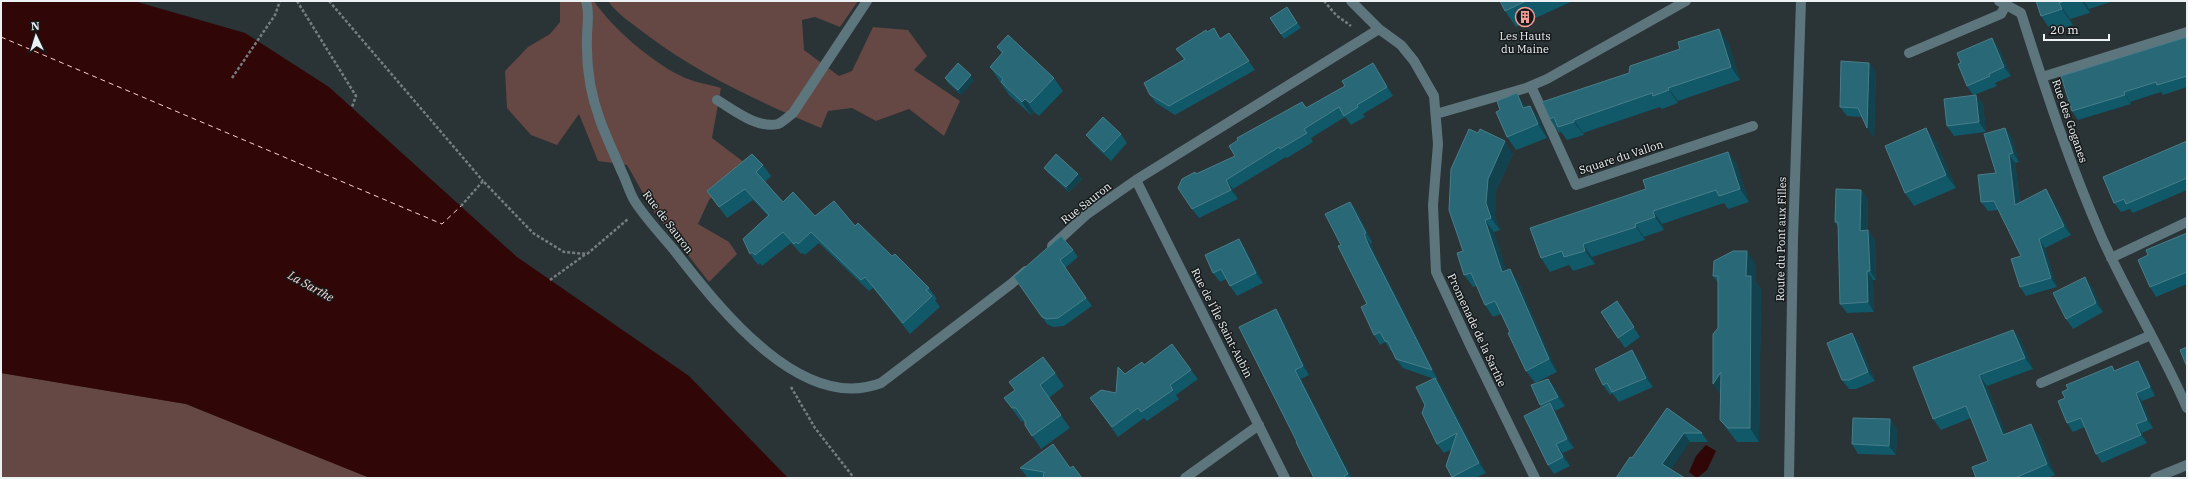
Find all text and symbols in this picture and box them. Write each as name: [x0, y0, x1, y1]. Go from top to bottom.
building icon: Les Hauts du Maine: [1514, 6, 1536, 28]
north arrow: [16, 16, 56, 56]
scale bar: [2044, 16, 2109, 42]
text: N: [30, 19, 40, 33]
text: 20 m: [2050, 22, 2079, 37]
place label: Les Hauts du Maine: [1499, 29, 1551, 56]
street label: Rue des Goganes: [2049, 77, 2091, 165]
street label: Square du Vallon: [1577, 137, 1665, 177]
street label: Route du Pont aux Filles: [1773, 177, 1789, 301]
street label: Rue Sauron: [1058, 179, 1114, 227]
street label: Rue de Sauron: [640, 188, 696, 256]
street label: Rue de l'Île Saint-Aubin: [1188, 266, 1256, 380]
water label: La Sarthe: [285, 267, 337, 305]
street label: Promenade de la Sarthe: [1445, 271, 1509, 389]

